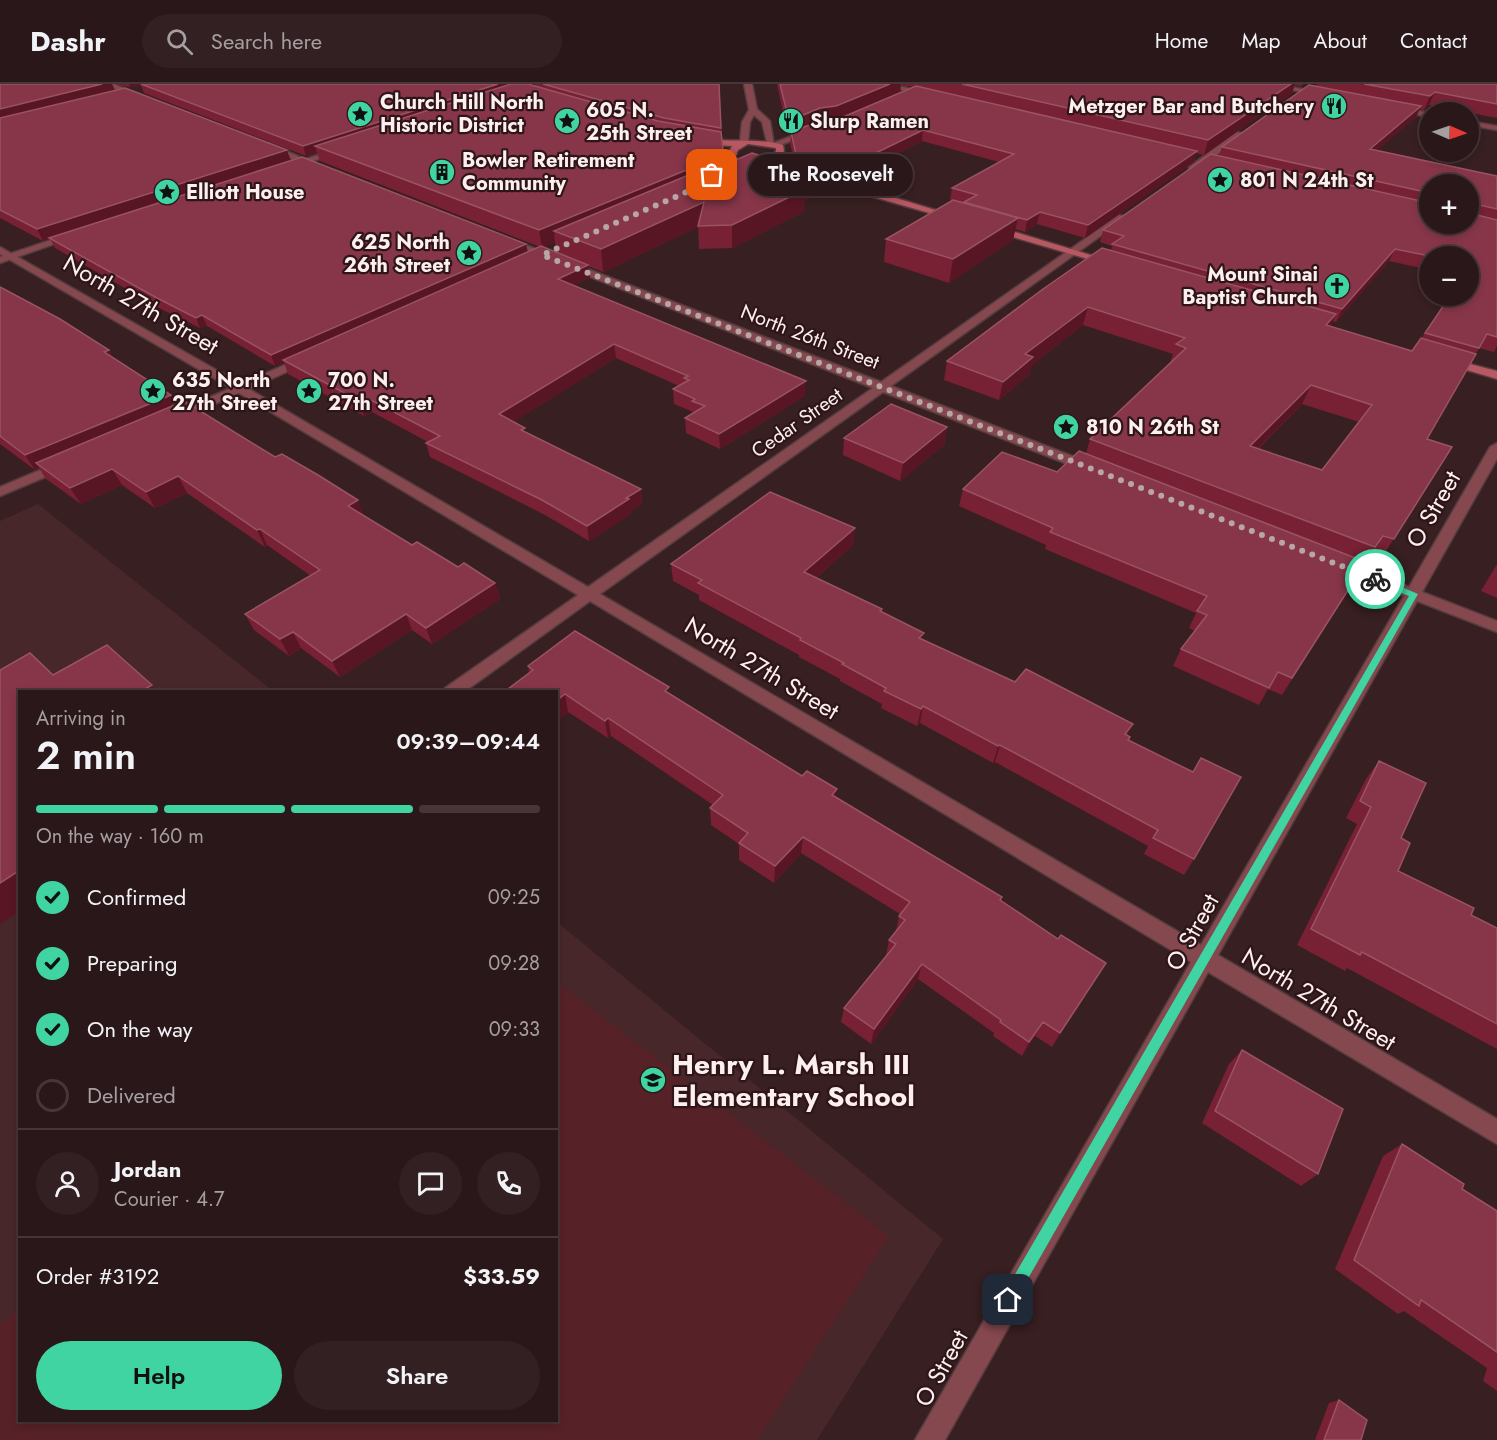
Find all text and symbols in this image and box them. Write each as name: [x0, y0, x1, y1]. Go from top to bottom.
search box: [142, 14, 562, 68]
text: Dashr: [30, 21, 106, 62]
icon: search: [163, 25, 196, 58]
text: Search here: [211, 25, 322, 57]
text: Home: [1155, 26, 1208, 56]
text: Map: [1241, 26, 1281, 56]
text: About: [1314, 26, 1367, 56]
text: Contact: [1400, 26, 1467, 56]
place label: Church Hill North Historic District: [380, 88, 544, 140]
restaurant icon: Metzger Bar and Butchery: [1319, 91, 1349, 121]
place label: Metzger Bar and Butchery: [1068, 92, 1315, 121]
place label: 605 N. 25th Street: [586, 96, 692, 148]
place icon: Church Hill North Historic District: [345, 99, 375, 129]
north arrow: [1419, 102, 1479, 162]
map controls: [1419, 102, 1479, 306]
place icon: 605 N. 25th Street: [552, 106, 582, 136]
restaurant icon: Slurp Ramen: [776, 106, 806, 136]
place label: Slurp Ramen: [810, 107, 929, 136]
place label: Bowler Retirement Community: [462, 146, 635, 198]
pin: [686, 149, 737, 200]
callout: The Roosevelt: [748, 154, 913, 196]
building icon: Bowler Retirement Community: [427, 157, 457, 187]
icon: bag: [695, 158, 728, 191]
text: The Roosevelt: [768, 160, 893, 189]
place icon: 801 N 24th St: [1205, 165, 1235, 195]
place label: 801 N 24th St: [1240, 166, 1374, 195]
button: +: [1419, 174, 1479, 234]
place icon: Elliott House: [152, 177, 182, 207]
place label: Elliott House: [186, 178, 305, 207]
place label: 625 North 26th Street: [344, 228, 451, 280]
place icon: 625 North 26th Street: [454, 238, 484, 268]
street label: North 27th Street: [57, 245, 226, 363]
button: −: [1419, 246, 1479, 306]
place label: Mount Sinai Baptist Church: [1182, 260, 1318, 312]
church icon: Mount Sinai Baptist Church: [1322, 271, 1352, 301]
street label: North 26th Street: [736, 297, 884, 377]
place label: 635 North 27th Street: [172, 366, 278, 418]
place label: 700 N. 27th Street: [328, 366, 434, 418]
place icon: 635 North 27th Street: [138, 376, 168, 406]
place icon: 700 N. 27th Street: [294, 376, 324, 406]
street label: Cedar Street: [745, 381, 849, 465]
place icon: 810 N 26th St: [1051, 412, 1081, 442]
place label: 810 N 26th St: [1086, 413, 1220, 442]
street label: O Street: [1397, 464, 1469, 554]
courier: [1345, 549, 1405, 609]
icon: bike: [1359, 563, 1392, 596]
street label: North 27th Street: [678, 608, 846, 728]
text: Arriving in: [36, 704, 126, 733]
text: 09:39–09:44: [396, 725, 540, 757]
text: 2 min: [36, 727, 136, 784]
text: On the way · 160 m: [36, 822, 204, 851]
icon: check: [36, 881, 69, 914]
text: Confirmed: [87, 881, 186, 913]
text: 09:25: [488, 883, 540, 912]
street label: O Street: [1156, 887, 1228, 977]
street label: North 27th Street: [1235, 939, 1403, 1059]
icon: check: [36, 947, 69, 980]
text: Preparing: [87, 947, 178, 979]
text: 09:28: [488, 949, 540, 978]
icon: check: [36, 1013, 69, 1046]
text: On the way: [87, 1013, 192, 1045]
text: 09:33: [489, 1015, 540, 1044]
place label: Henry L. Marsh III Elementary School: [672, 1044, 915, 1117]
school or university icon: Henry L. Marsh III Elementary School: [638, 1065, 668, 1095]
text: Delivered: [87, 1079, 176, 1111]
button: person: [36, 1152, 99, 1215]
button: chat: [399, 1152, 462, 1215]
button: phone: [477, 1152, 540, 1215]
text: Jordan: [114, 1153, 181, 1185]
text: Courier · 4.7: [114, 1185, 225, 1214]
text: Order #3192: [36, 1260, 159, 1292]
text: $33.59: [463, 1260, 540, 1292]
pin: [982, 1274, 1033, 1325]
icon: home: [991, 1283, 1024, 1316]
street label: O Street: [905, 1323, 977, 1413]
button: Help: [36, 1341, 282, 1410]
button: Share: [294, 1341, 540, 1410]

